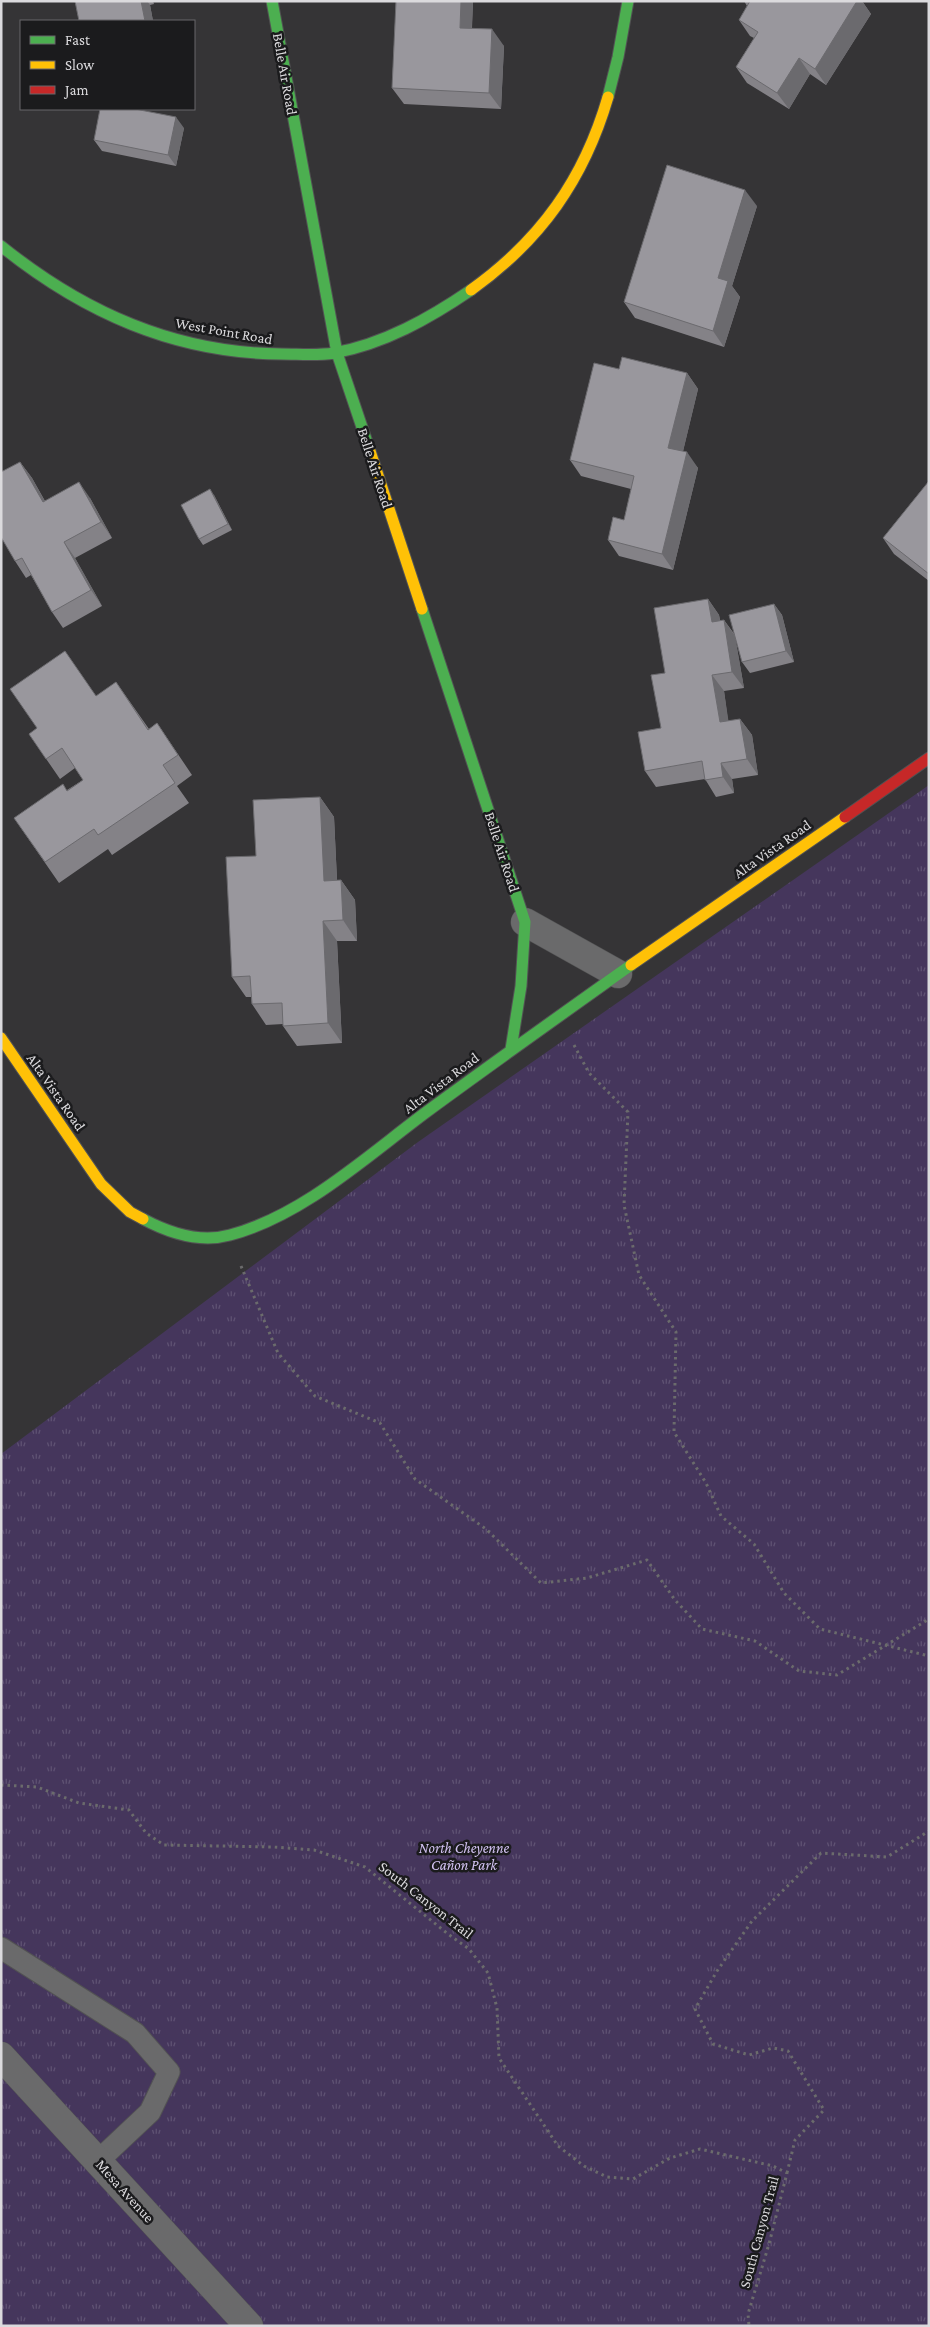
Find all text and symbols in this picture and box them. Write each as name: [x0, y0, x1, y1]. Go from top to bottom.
legend: [20, 20, 195, 110]
text: Fast: [65, 32, 91, 48]
street label: Belle Air Road: [270, 32, 300, 116]
text: Slow: [65, 57, 95, 73]
text: Jam: [63, 82, 88, 99]
street label: West Point Road: [174, 315, 274, 347]
street label: Belle Air Road: [355, 426, 395, 510]
street label: Belle Air Road: [482, 810, 522, 894]
street label: Alta Vista Road: [730, 816, 814, 881]
street label: Alta Vista Road: [400, 1049, 482, 1117]
street label: Alta Vista Road: [24, 1050, 89, 1134]
park label: North Cheyenne Cañon Park: [419, 1840, 510, 1873]
street label: South Canyon Trail: [375, 1858, 476, 1943]
street label: Mesa Avenue: [93, 2156, 158, 2226]
street label: South Canyon Trail: [736, 2174, 783, 2290]

